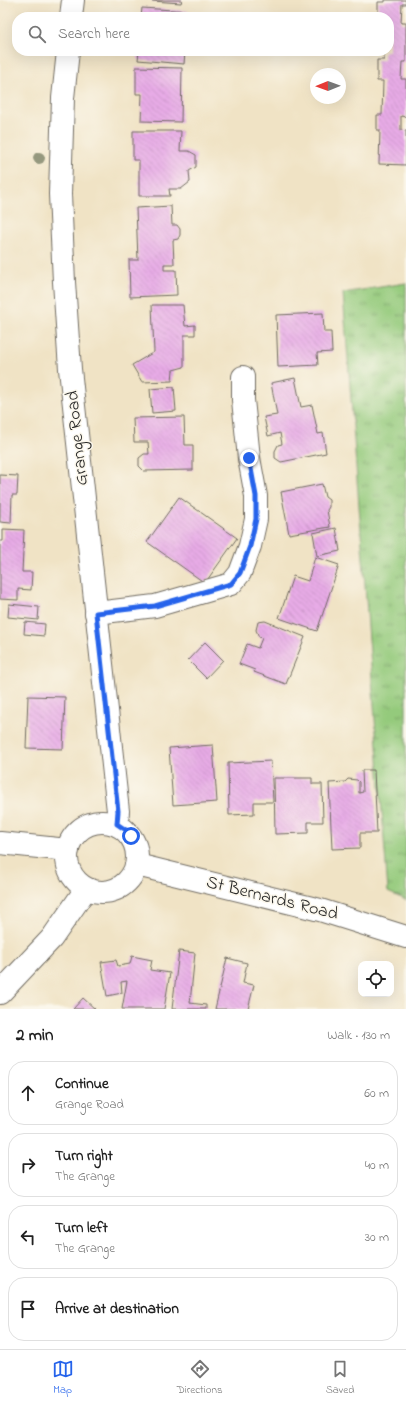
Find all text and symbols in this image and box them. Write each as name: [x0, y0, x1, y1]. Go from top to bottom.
search box: [12, 12, 394, 56]
icon: search: [26, 23, 48, 45]
text: Search here: [58, 23, 130, 45]
north arrow: [310, 68, 346, 104]
street label: Grange Road: [60, 389, 97, 487]
route end: [240, 449, 258, 467]
route start: [122, 827, 140, 845]
street label: St Bernards Road: [203, 870, 341, 928]
map controls: [358, 961, 394, 997]
button: locate: [358, 961, 394, 997]
text: 2 min: [16, 1023, 53, 1048]
text: Walk · 130 m: [327, 1026, 390, 1045]
text: Continue: [55, 1073, 109, 1095]
icon: ahead: [17, 1082, 39, 1104]
text: 60 m: [364, 1084, 389, 1103]
text: Grange Road: [55, 1095, 124, 1114]
text: Turn right: [55, 1145, 113, 1167]
icon: right: [17, 1154, 39, 1176]
text: 40 m: [365, 1156, 389, 1175]
text: The Grange: [55, 1167, 115, 1186]
text: Turn left: [55, 1217, 108, 1239]
icon: left: [17, 1226, 39, 1248]
text: 30 m: [365, 1228, 389, 1247]
text: The Grange: [55, 1239, 115, 1258]
icon: arrive: [17, 1298, 39, 1320]
text: Arrive at destination: [55, 1298, 179, 1320]
tab: Map: [52, 1358, 74, 1398]
tab: Directions: [177, 1358, 222, 1398]
tab: Saved: [326, 1358, 354, 1398]

